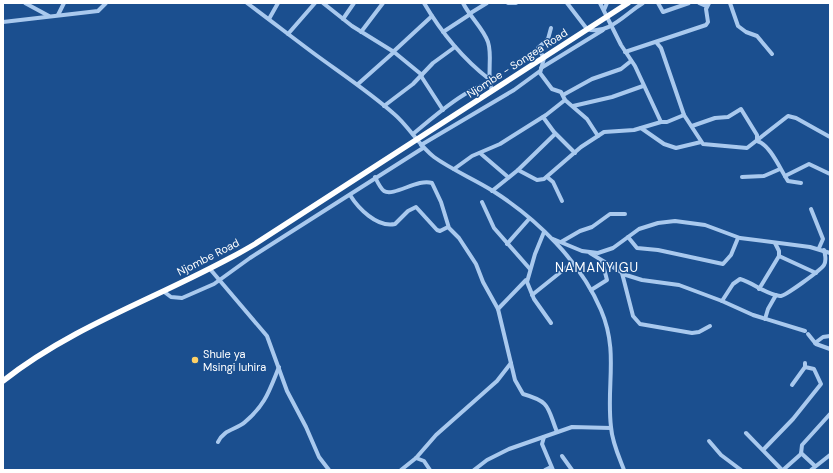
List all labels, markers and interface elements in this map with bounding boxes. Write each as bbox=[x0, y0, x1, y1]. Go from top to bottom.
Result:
street label: Njombe - Songea Road bbox=[464, 25, 570, 101]
street label: Njombe Road bbox=[174, 235, 242, 279]
district label: NAMANYIGU bbox=[555, 259, 639, 276]
place label: Shule ya Msingi luhira bbox=[203, 347, 266, 374]
marker: Shule ya Msingi luhira bbox=[190, 355, 200, 365]

